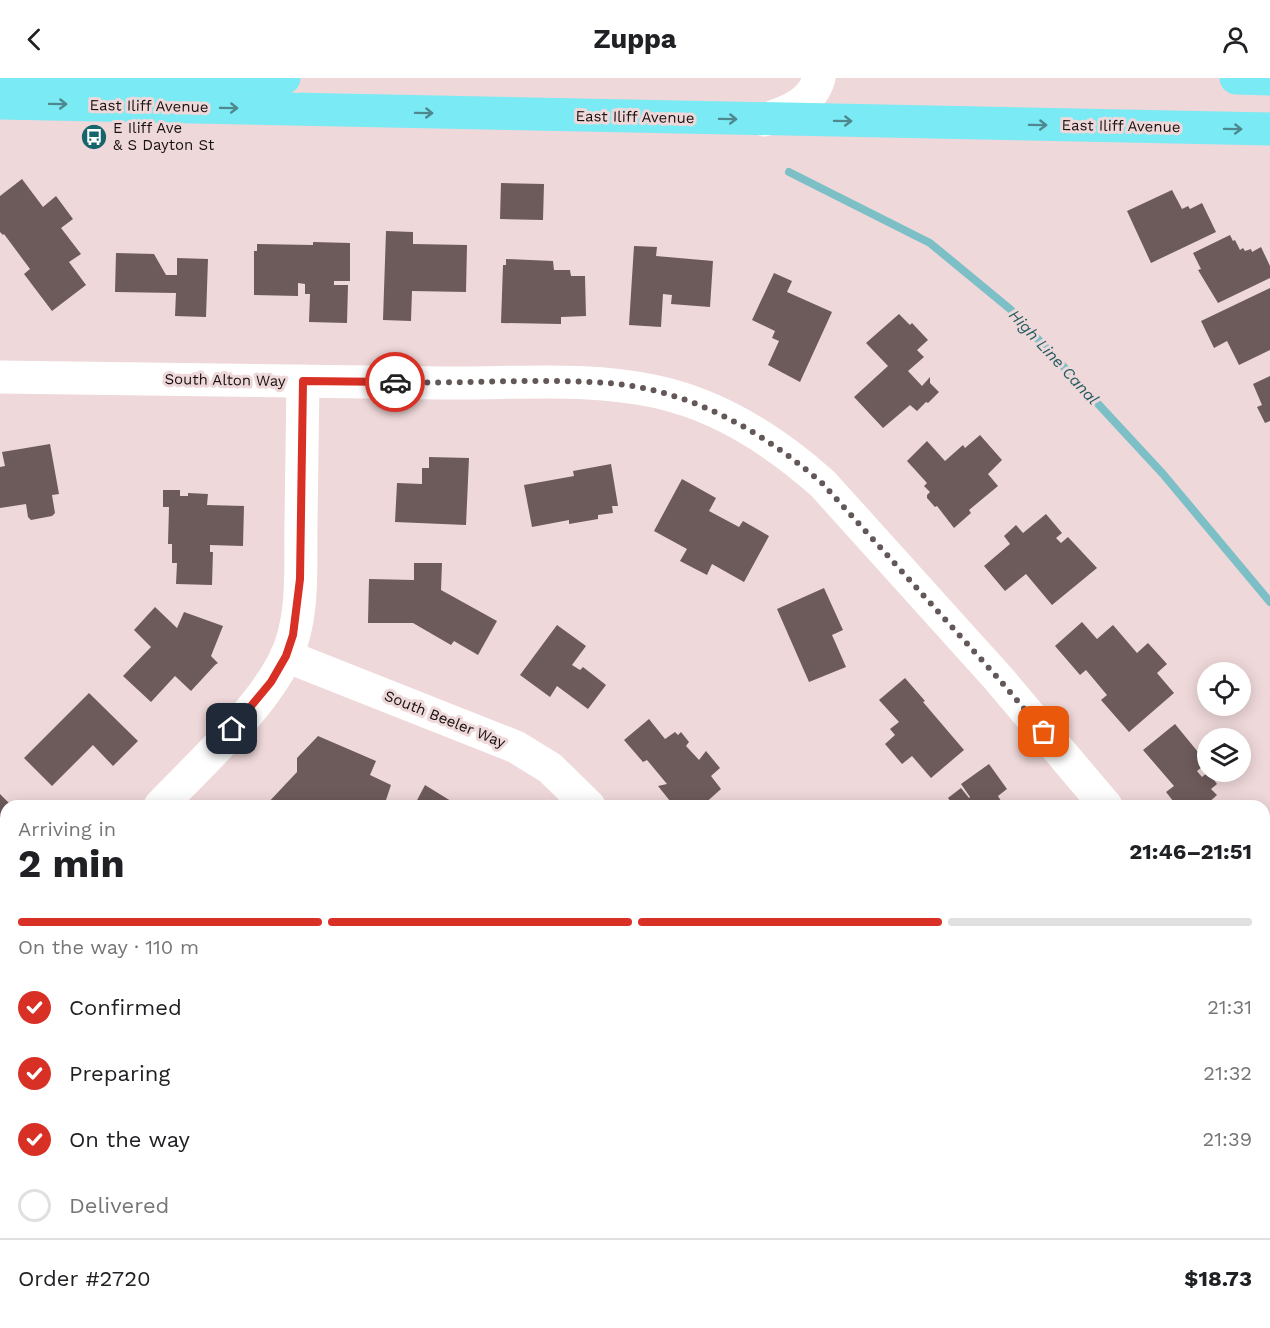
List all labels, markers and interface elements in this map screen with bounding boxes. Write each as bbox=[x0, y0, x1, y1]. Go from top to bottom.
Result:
icon: back bbox=[18, 23, 51, 56]
text: Zuppa bbox=[594, 23, 677, 55]
icon: person bbox=[1219, 23, 1252, 56]
street label: East Iliff Avenue bbox=[89, 96, 209, 116]
one-way arrow bbox=[48, 99, 68, 110]
one-way arrow bbox=[218, 102, 238, 114]
one-way arrow bbox=[413, 107, 433, 118]
street label: East Iliff Avenue bbox=[575, 107, 695, 127]
one-way arrow bbox=[717, 113, 737, 125]
one-way arrow bbox=[833, 115, 853, 127]
street label: East Iliff Avenue bbox=[1061, 116, 1181, 136]
place label: E Iliff Ave & S Dayton St bbox=[113, 119, 215, 154]
one-way arrow bbox=[1028, 119, 1048, 130]
bus stop icon: E Iliff Ave & S Dayton St bbox=[79, 122, 109, 152]
one-way arrow bbox=[1223, 123, 1243, 134]
water label: High Line Canal bbox=[1005, 306, 1103, 408]
courier bbox=[365, 352, 425, 412]
icon: car bbox=[379, 366, 412, 399]
street label: South Alton Way bbox=[164, 370, 286, 390]
map controls bbox=[1197, 662, 1251, 782]
button: locate bbox=[1197, 662, 1251, 716]
street label: South Beeler Way bbox=[382, 686, 508, 752]
pin bbox=[206, 703, 257, 754]
pin bbox=[1018, 706, 1069, 757]
icon: home bbox=[215, 712, 248, 745]
icon: bag bbox=[1027, 715, 1060, 748]
button: layers bbox=[1197, 728, 1251, 782]
text: Arriving in bbox=[18, 817, 116, 841]
text: 21:46–21:51 bbox=[1129, 839, 1252, 864]
text: 2 min bbox=[18, 841, 125, 886]
text: On the way · 110 m bbox=[18, 935, 199, 959]
icon: check bbox=[18, 991, 51, 1024]
text: Confirmed bbox=[69, 995, 182, 1020]
text: 21:31 bbox=[1207, 995, 1252, 1019]
icon: check bbox=[18, 1057, 51, 1090]
text: Preparing bbox=[69, 1061, 170, 1086]
text: 21:32 bbox=[1203, 1061, 1252, 1085]
icon: check bbox=[18, 1123, 51, 1156]
text: On the way bbox=[69, 1127, 190, 1152]
text: 21:39 bbox=[1203, 1127, 1252, 1151]
text: Delivered bbox=[69, 1193, 169, 1218]
text: Order #2720 bbox=[18, 1266, 151, 1291]
text: $18.73 bbox=[1184, 1266, 1252, 1291]

